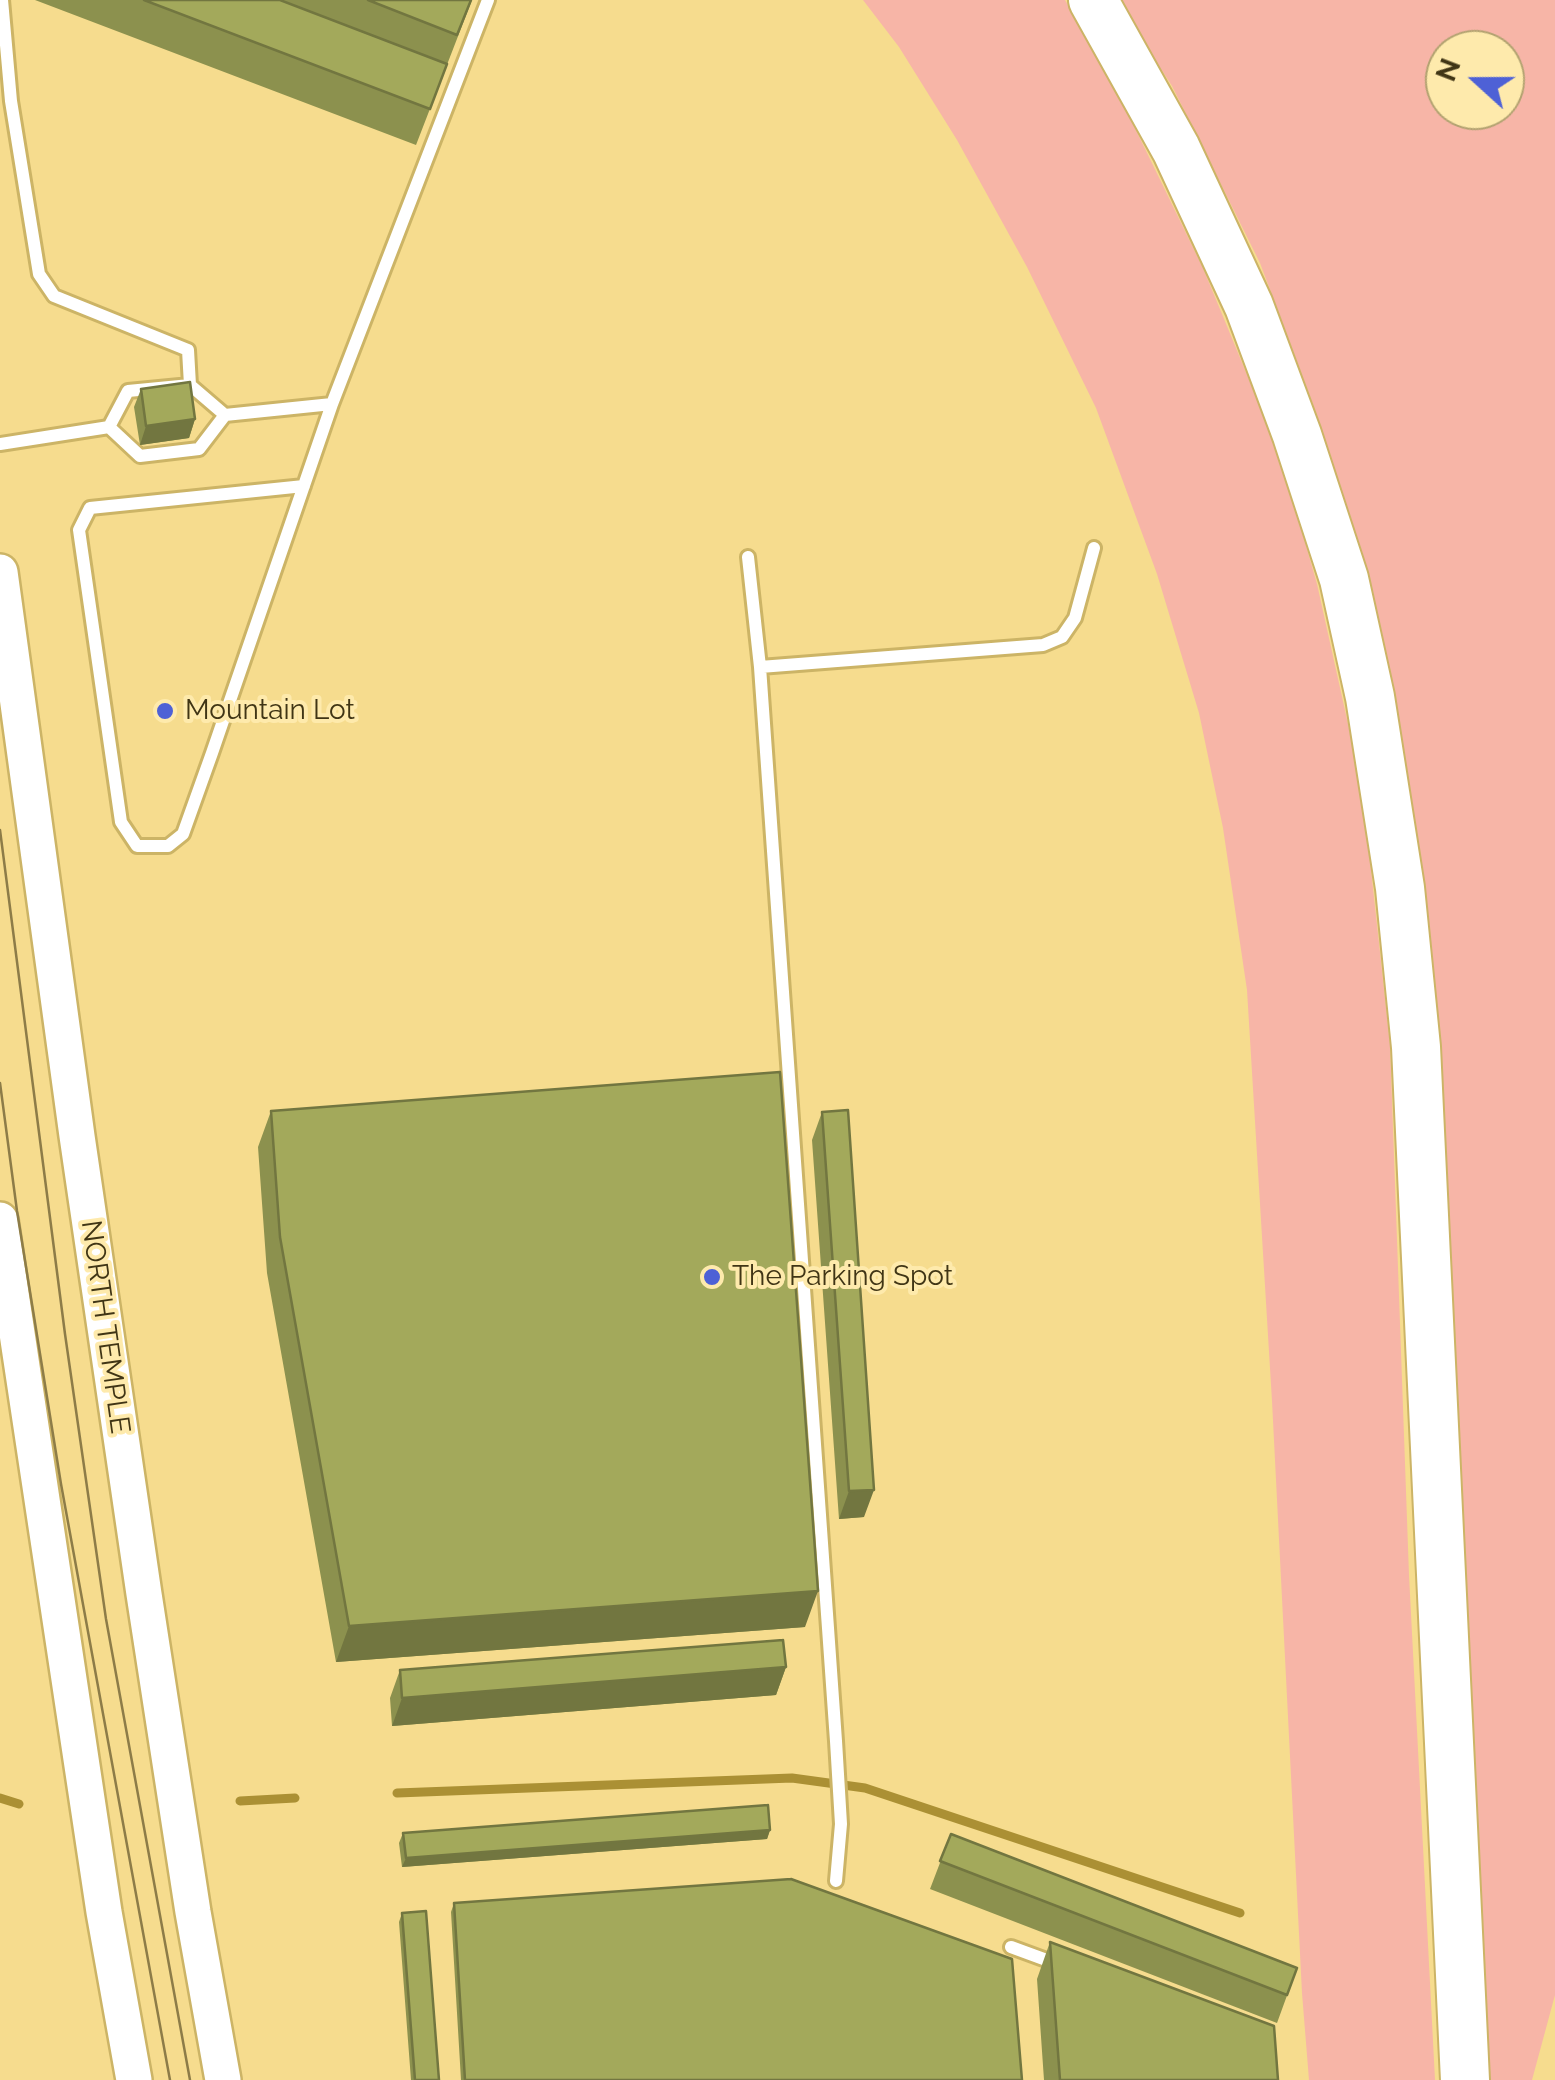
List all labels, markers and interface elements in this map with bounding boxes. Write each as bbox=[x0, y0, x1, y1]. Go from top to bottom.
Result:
north arrow bbox=[1425, 30, 1525, 130]
text: N bbox=[1429, 54, 1468, 86]
place label: Mountain Lot bbox=[185, 694, 355, 728]
marker: Mountain Lot bbox=[154, 700, 176, 722]
street label: NORTH TEMPLE bbox=[73, 1218, 137, 1436]
place label: The Parking Spot bbox=[732, 1260, 953, 1294]
marker: The Parking Spot bbox=[701, 1266, 723, 1288]

